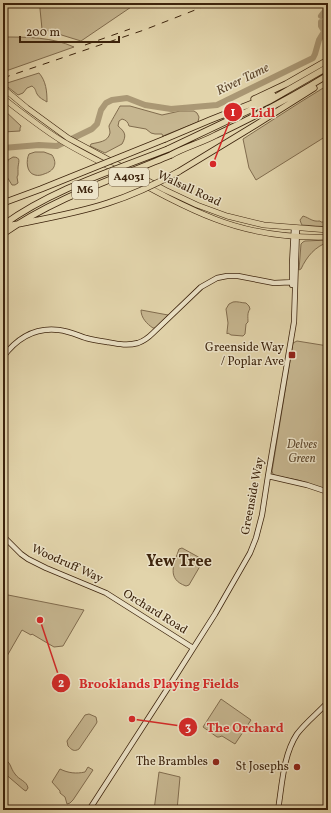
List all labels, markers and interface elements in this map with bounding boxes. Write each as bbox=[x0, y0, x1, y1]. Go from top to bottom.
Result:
scale bar bbox=[20, 18, 119, 44]
text: 200 m bbox=[26, 25, 60, 41]
water label: River Tame bbox=[214, 59, 273, 101]
callout: Lidl bbox=[223, 100, 284, 125]
text: 1 bbox=[231, 105, 236, 121]
text: Lidl bbox=[251, 105, 276, 123]
street label: Walsall Road bbox=[155, 167, 224, 211]
road number: A4031 bbox=[109, 168, 149, 186]
road number: M6 bbox=[72, 181, 98, 199]
place label: Greenside Way / Poplar Ave bbox=[205, 340, 285, 370]
marker: Greenside Way / Poplar Ave bbox=[287, 350, 297, 360]
park label: Delves Green bbox=[287, 437, 318, 467]
street label: Greenside Way bbox=[238, 455, 268, 536]
street label: Woodruff Way bbox=[29, 541, 106, 587]
district label: Yew Tree bbox=[146, 551, 212, 573]
street label: Orchard Road bbox=[120, 586, 191, 638]
callout: Brooklands Playing Fields bbox=[51, 671, 247, 696]
text: 2 bbox=[58, 676, 64, 692]
text: Brooklands Playing Fields bbox=[79, 676, 239, 694]
callout: The Orchard bbox=[178, 715, 291, 740]
text: 3 bbox=[185, 720, 191, 736]
text: The Orchard bbox=[206, 720, 284, 738]
place label: The Brambles bbox=[136, 754, 208, 770]
marker: The Brambles bbox=[211, 757, 221, 767]
place label: St Josephs bbox=[236, 759, 289, 775]
marker: St Josephs bbox=[292, 762, 302, 772]

